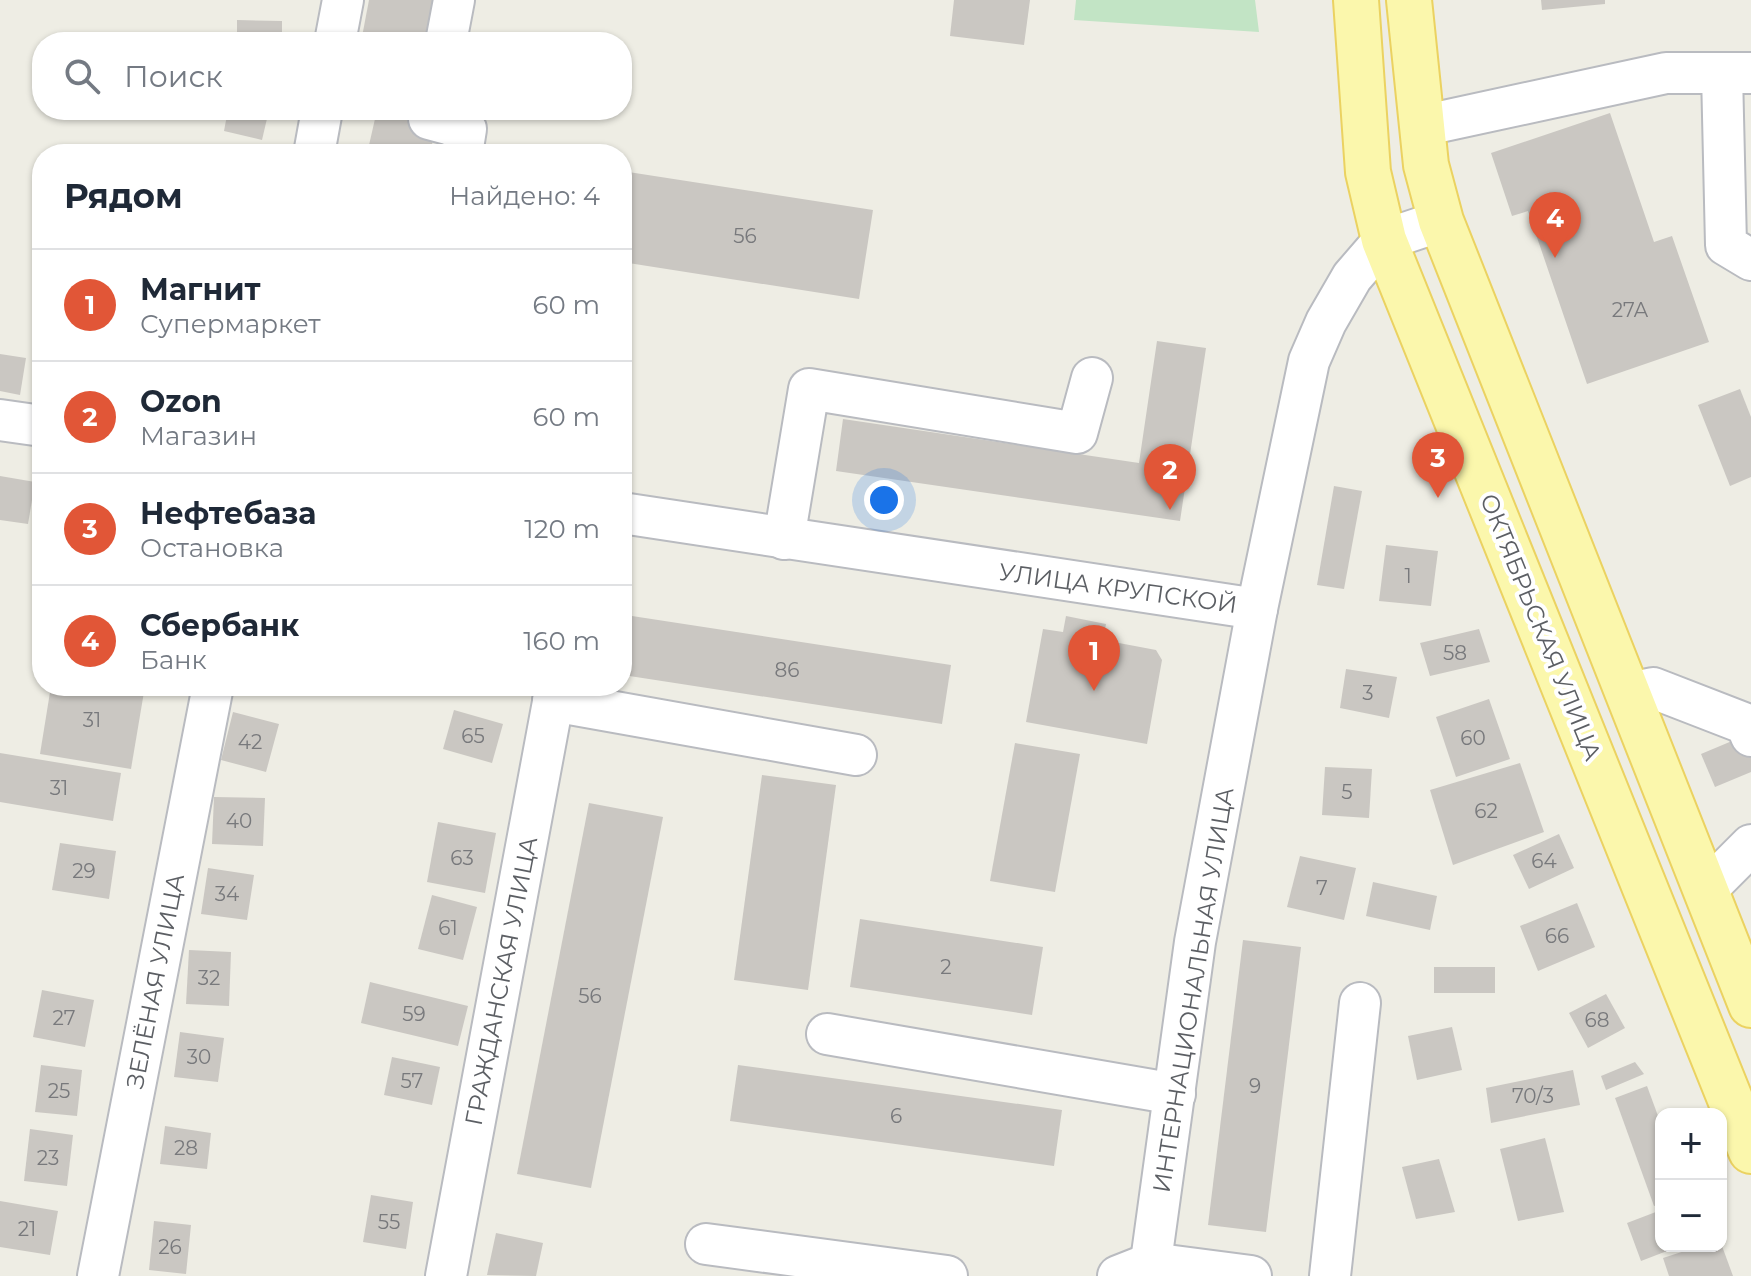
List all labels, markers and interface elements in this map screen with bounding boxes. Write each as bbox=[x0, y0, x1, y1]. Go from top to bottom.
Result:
search box bbox=[32, 32, 632, 120]
icon: search bbox=[60, 54, 104, 98]
text: Поиск bbox=[124, 58, 223, 95]
text: Рядом bbox=[64, 175, 183, 217]
text: Найдено: 4 bbox=[449, 180, 600, 212]
pin: 4 bbox=[1529, 192, 1581, 258]
house number: 56 bbox=[733, 224, 757, 248]
text: Магнит bbox=[140, 271, 261, 308]
text: 1 bbox=[85, 289, 95, 321]
text: 60 m bbox=[533, 289, 600, 321]
house number: 27А bbox=[1612, 298, 1648, 322]
text: Супермаркет bbox=[140, 308, 321, 340]
text: Ozon bbox=[140, 383, 222, 420]
text: 2 bbox=[82, 401, 98, 433]
text: 60 m bbox=[533, 401, 600, 433]
text: Магазин bbox=[140, 420, 257, 452]
pin: 3 bbox=[1412, 432, 1464, 498]
pin: 2 bbox=[1144, 444, 1196, 510]
your location bbox=[864, 480, 904, 520]
street label: ОКТЯБРЬСКАЯ УЛИЦА bbox=[1474, 489, 1608, 765]
text: Нефтебаза bbox=[140, 495, 316, 532]
text: 3 bbox=[82, 513, 98, 545]
text: 120 m bbox=[524, 513, 600, 545]
text: Остановка bbox=[140, 532, 284, 564]
street label: УЛИЦА КРУПСКОЙ bbox=[997, 557, 1239, 619]
house number: 1 bbox=[1404, 564, 1412, 588]
text: Сбербанк bbox=[140, 607, 299, 644]
text: 4 bbox=[81, 625, 99, 657]
text: 160 m bbox=[523, 625, 600, 657]
pin: 1 bbox=[1068, 625, 1120, 691]
house number: 58 bbox=[1443, 641, 1467, 665]
text: Банк bbox=[140, 644, 207, 676]
house number: 86 bbox=[775, 658, 799, 682]
house number: 3 bbox=[1362, 681, 1374, 705]
house number: 31 bbox=[83, 708, 101, 732]
house number: 65 bbox=[461, 724, 485, 748]
house number: 60 bbox=[1460, 726, 1486, 750]
house number: 42 bbox=[238, 730, 262, 754]
house number: 31 bbox=[50, 776, 68, 800]
house number: 5 bbox=[1341, 780, 1353, 804]
street label: ИНТЕРНАЦИОНАЛЬНАЯ УЛИЦА bbox=[1147, 785, 1239, 1195]
house number: 62 bbox=[1474, 799, 1498, 823]
house number: 40 bbox=[226, 809, 252, 833]
street label: ГРАЖДАНСКАЯ УЛИЦА bbox=[459, 834, 543, 1128]
house number: 63 bbox=[450, 846, 474, 870]
house number: 64 bbox=[1531, 849, 1557, 873]
house number: 29 bbox=[72, 859, 96, 883]
street label: ЗЕЛЁНАЯ УЛИЦА bbox=[120, 871, 190, 1091]
house number: 7 bbox=[1316, 876, 1328, 900]
house number: 34 bbox=[215, 882, 239, 906]
house number: 61 bbox=[438, 916, 458, 940]
house number: 66 bbox=[1545, 924, 1569, 948]
house number: 2 bbox=[940, 955, 952, 979]
house number: 32 bbox=[198, 966, 220, 990]
house number: 56 bbox=[578, 984, 602, 1008]
house number: 59 bbox=[402, 1002, 426, 1026]
house number: 27 bbox=[52, 1006, 76, 1030]
house number: 68 bbox=[1585, 1008, 1609, 1032]
house number: 30 bbox=[187, 1045, 211, 1069]
house number: 57 bbox=[401, 1069, 423, 1093]
house number: 9 bbox=[1249, 1074, 1261, 1098]
house number: 25 bbox=[48, 1079, 70, 1103]
house number: 70/3 bbox=[1512, 1084, 1554, 1108]
house number: 6 bbox=[890, 1104, 902, 1128]
map controls bbox=[1655, 1108, 1727, 1252]
button: + bbox=[1655, 1108, 1727, 1180]
house number: 28 bbox=[174, 1136, 198, 1160]
house number: 23 bbox=[37, 1146, 59, 1170]
button: − bbox=[1655, 1180, 1727, 1252]
house number: 55 bbox=[378, 1210, 400, 1234]
house number: 21 bbox=[18, 1217, 36, 1241]
house number: 26 bbox=[158, 1235, 182, 1259]

